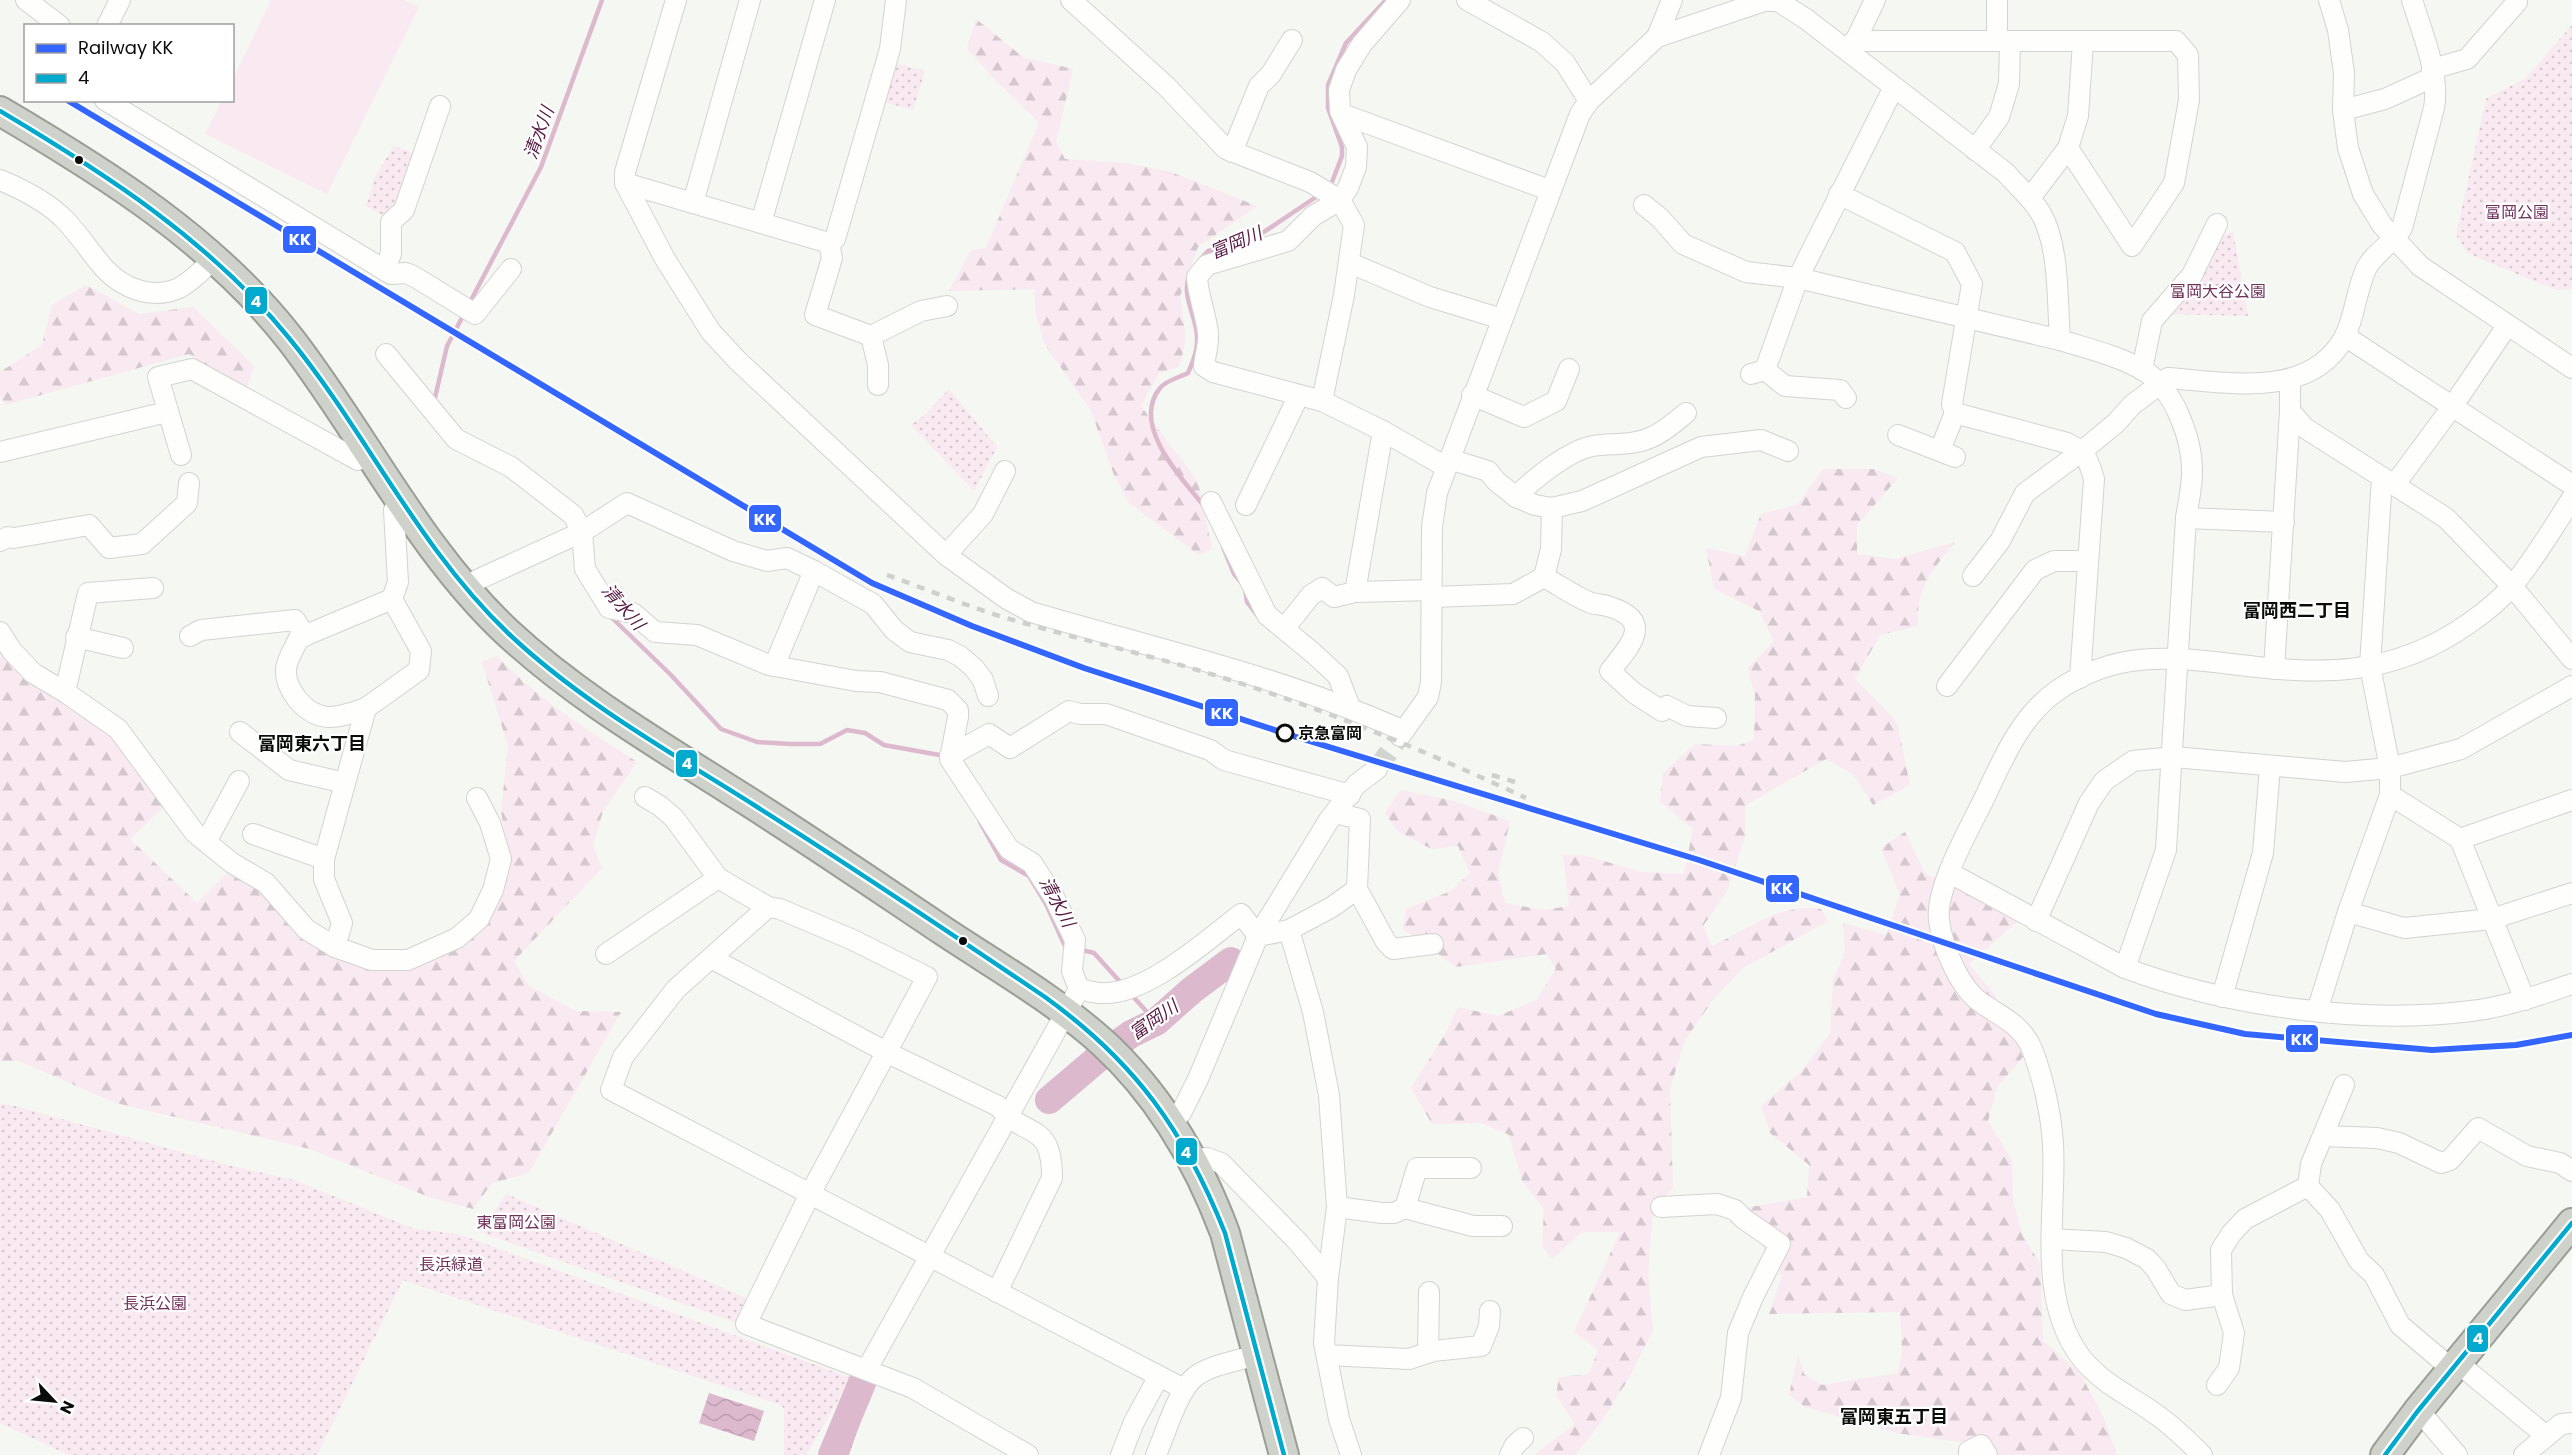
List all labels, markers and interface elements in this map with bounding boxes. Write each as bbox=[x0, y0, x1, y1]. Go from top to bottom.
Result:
legend bbox=[24, 24, 234, 102]
text: Railway KK bbox=[78, 35, 174, 60]
text: 4 bbox=[78, 65, 89, 90]
water label: 清水川 bbox=[518, 101, 560, 162]
unlabelled marker bbox=[73, 154, 85, 166]
park label: 富岡公園 bbox=[2485, 201, 2549, 224]
water label: 富岡川 bbox=[1206, 220, 1267, 265]
line badge: KK bbox=[282, 225, 317, 254]
text: KK bbox=[289, 228, 311, 251]
park label: 富岡大谷公園 bbox=[2170, 280, 2266, 303]
line badge: 4 bbox=[244, 286, 268, 315]
text: 4 bbox=[251, 290, 262, 313]
line badge: KK bbox=[748, 504, 782, 533]
text: KK bbox=[754, 508, 776, 531]
water label: 清水川 bbox=[596, 578, 652, 637]
district label: 富岡西二丁目 bbox=[2243, 598, 2351, 623]
line badge: KK bbox=[1204, 698, 1239, 727]
text: KK bbox=[1211, 702, 1233, 725]
place label: 京急富岡 bbox=[1298, 722, 1362, 745]
marker: 京急富岡 bbox=[1276, 724, 1294, 742]
district label: 富岡東六丁目 bbox=[258, 731, 366, 756]
line badge: 4 bbox=[675, 749, 698, 778]
text: 4 bbox=[682, 752, 693, 775]
water label: 清水川 bbox=[1034, 872, 1082, 933]
line badge: KK bbox=[1765, 874, 1800, 903]
text: KK bbox=[1771, 877, 1793, 900]
unlabelled marker bbox=[957, 935, 969, 947]
water label: 富岡川 bbox=[1124, 993, 1185, 1045]
line badge: KK bbox=[2285, 1024, 2319, 1053]
text: KK bbox=[2291, 1028, 2313, 1051]
line badge: 4 bbox=[1175, 1137, 1198, 1166]
text: 4 bbox=[1181, 1141, 1192, 1164]
park label: 東富岡公園 bbox=[476, 1211, 556, 1234]
park label: 長浜緑道 bbox=[419, 1253, 483, 1276]
park label: 長浜公園 bbox=[123, 1292, 187, 1315]
line badge: 4 bbox=[2466, 1324, 2489, 1353]
text: 4 bbox=[2473, 1327, 2484, 1350]
north arrow bbox=[24, 1371, 84, 1431]
text: N bbox=[54, 1397, 80, 1418]
district label: 富岡東五丁目 bbox=[1840, 1404, 1948, 1429]

